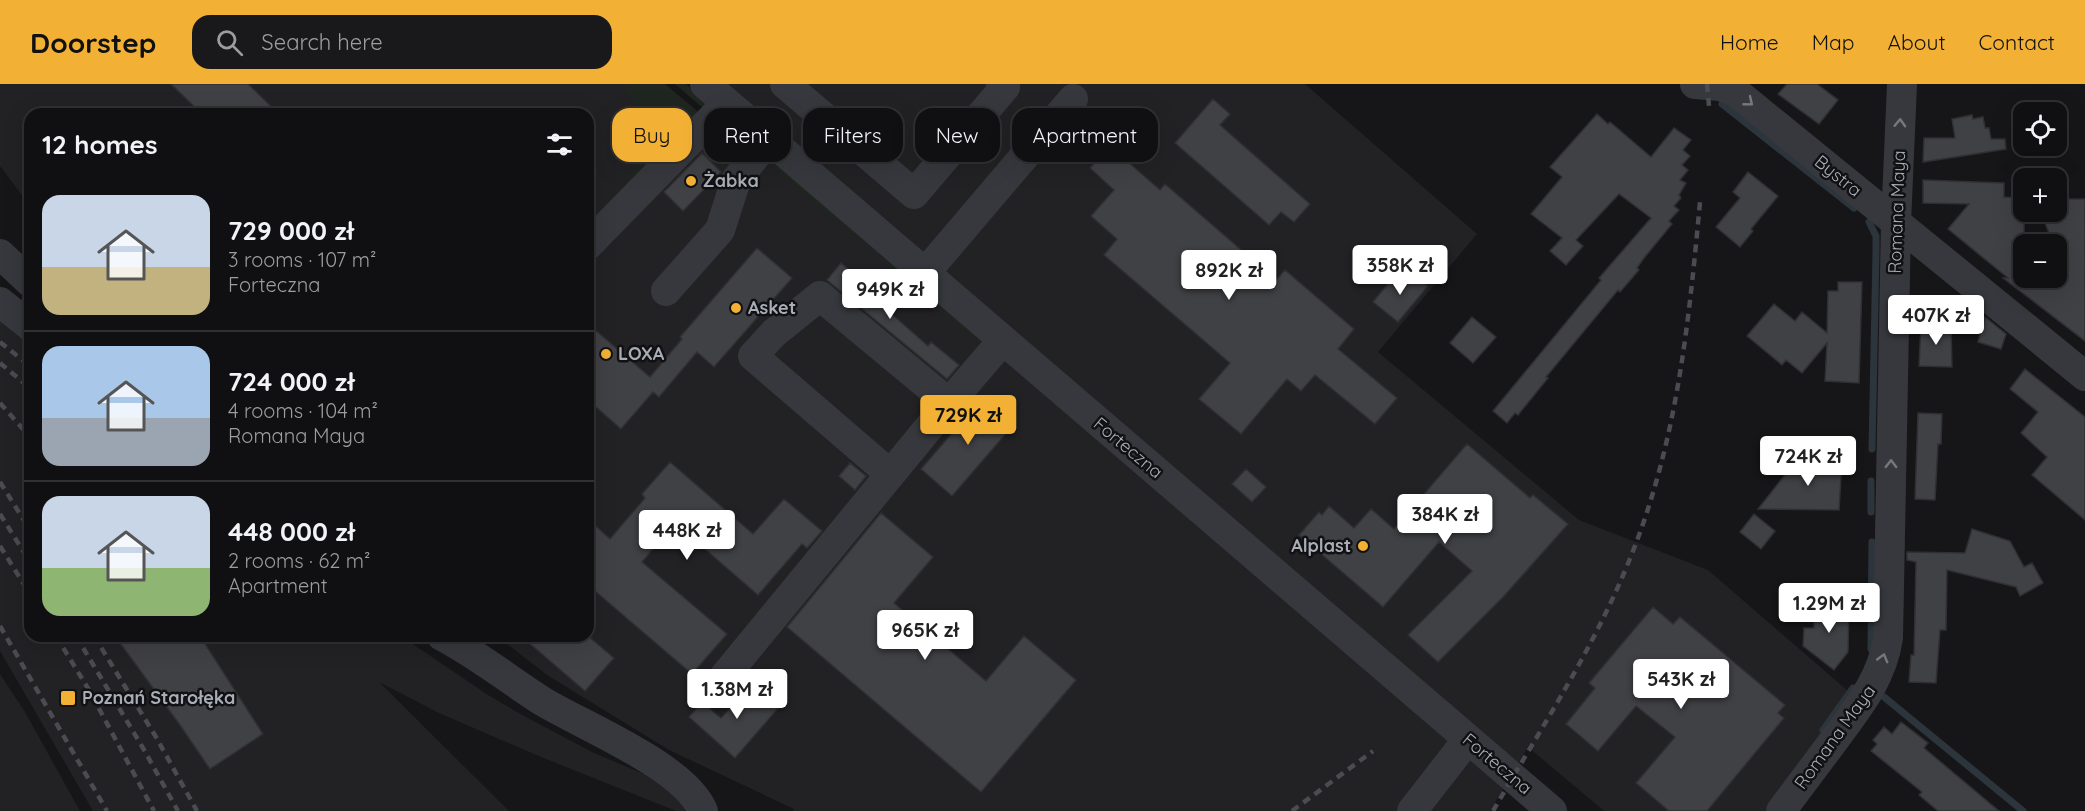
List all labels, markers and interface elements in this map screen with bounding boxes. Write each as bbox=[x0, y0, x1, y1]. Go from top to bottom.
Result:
search box bbox=[192, 15, 612, 69]
text: Doorstep bbox=[30, 25, 156, 60]
icon: search bbox=[213, 26, 246, 59]
text: Search here bbox=[261, 28, 383, 56]
text: Home bbox=[1720, 29, 1779, 55]
text: Map bbox=[1812, 29, 1855, 55]
text: About bbox=[1888, 29, 1946, 55]
text: Contact bbox=[1979, 29, 2055, 55]
one-way arrow bbox=[1742, 95, 1753, 106]
map controls bbox=[2013, 102, 2067, 288]
button: locate bbox=[2013, 102, 2067, 156]
chip: Buy bbox=[612, 108, 692, 162]
chip: Rent bbox=[704, 108, 791, 162]
chip: Filters bbox=[803, 108, 903, 162]
chip: New bbox=[915, 108, 1000, 162]
chip: Apartment bbox=[1012, 108, 1158, 162]
one-way arrow bbox=[1894, 118, 1907, 127]
text: 12 homes bbox=[42, 128, 158, 161]
icon: filters bbox=[543, 128, 576, 161]
street label: Bystra bbox=[1810, 150, 1867, 202]
street label: Romana Maya bbox=[1883, 150, 1910, 274]
button: + bbox=[2013, 168, 2067, 222]
place label: Żabka bbox=[703, 169, 759, 192]
marker: Żabka bbox=[684, 174, 698, 188]
text: 729 000 zł bbox=[228, 214, 354, 247]
icon: home bbox=[90, 219, 162, 291]
button: − bbox=[2013, 234, 2067, 288]
pin: 358K zł bbox=[1345, 245, 1455, 296]
text: 3 rooms · 107 m² bbox=[228, 247, 376, 272]
pin: 892K zł bbox=[1174, 250, 1284, 301]
text: 358K zł bbox=[1367, 252, 1434, 277]
text: 892K zł bbox=[1195, 257, 1263, 282]
pin: 949K zł bbox=[835, 269, 945, 320]
text: Forteczna bbox=[228, 272, 320, 297]
text: 949K zł bbox=[856, 276, 924, 301]
pin: 407K zł bbox=[1881, 295, 1991, 346]
place label: Asket bbox=[748, 296, 796, 319]
marker: Asket bbox=[729, 301, 743, 315]
text: 407K zł bbox=[1902, 302, 1970, 327]
place label: LOXA bbox=[618, 342, 665, 365]
marker: LOXA bbox=[599, 347, 613, 361]
text: 724 000 zł bbox=[228, 365, 354, 398]
icon: home bbox=[90, 370, 162, 442]
pin: 729K zł bbox=[913, 395, 1023, 446]
text: 4 rooms · 104 m² bbox=[228, 398, 378, 423]
text: 729K zł bbox=[934, 402, 1002, 427]
street label: Forteczna bbox=[1089, 412, 1168, 483]
text: Romana Maya bbox=[228, 423, 365, 448]
pin: 724K zł bbox=[1753, 436, 1863, 487]
text: 724K zł bbox=[1774, 443, 1842, 468]
one-way arrow bbox=[1885, 459, 1897, 468]
pin: 384K zł bbox=[1390, 494, 1500, 545]
text: 384K zł bbox=[1411, 501, 1479, 526]
pin: 448K zł bbox=[632, 510, 742, 561]
text: 448 000 zł bbox=[228, 515, 355, 548]
text: 448K zł bbox=[653, 517, 721, 542]
icon: home bbox=[90, 520, 162, 592]
place label: Alplast bbox=[1291, 534, 1351, 557]
marker: Alplast bbox=[1356, 539, 1370, 553]
text: 2 rooms · 62 m² bbox=[228, 548, 370, 573]
text: Apartment bbox=[228, 573, 328, 598]
pin: 1.29M zł bbox=[1767, 583, 1891, 634]
text: 1.29M zł bbox=[1793, 590, 1865, 615]
pin: 965K zł bbox=[870, 610, 980, 661]
text: 965K zł bbox=[891, 617, 959, 642]
one-way arrow bbox=[1876, 654, 1889, 664]
pin: 543K zł bbox=[1626, 659, 1736, 710]
text: 543K zł bbox=[1647, 666, 1715, 691]
pin: 1.38M zł bbox=[675, 669, 799, 720]
text: 1.38M zł bbox=[701, 676, 773, 701]
street label: Romana Maya bbox=[1789, 680, 1880, 793]
place label: Poznań Starołęka bbox=[82, 686, 235, 709]
marker: Poznań Starołęka bbox=[59, 689, 77, 707]
street label: Forteczna bbox=[1458, 728, 1537, 799]

